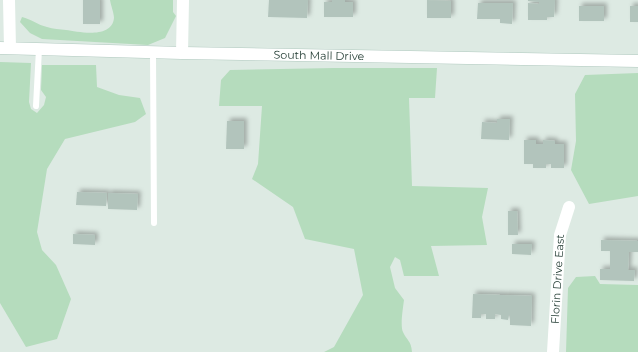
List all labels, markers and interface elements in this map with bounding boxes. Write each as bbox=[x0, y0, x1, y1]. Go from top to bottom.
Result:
street label: South Mall Drive bbox=[274, 48, 365, 63]
street label: Florin Drive East bbox=[548, 233, 567, 324]

